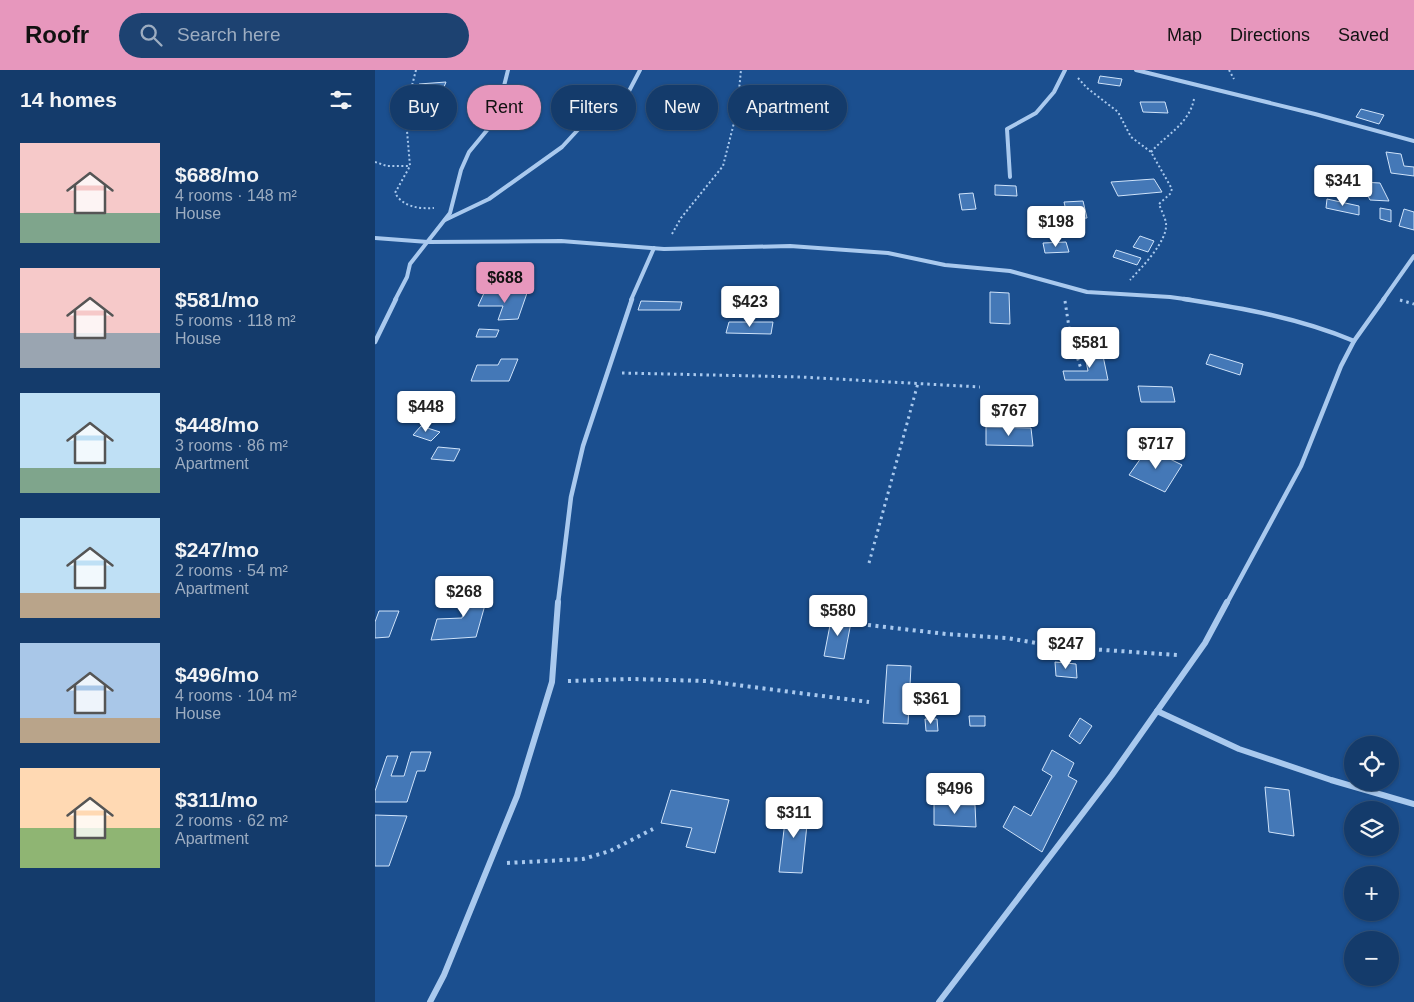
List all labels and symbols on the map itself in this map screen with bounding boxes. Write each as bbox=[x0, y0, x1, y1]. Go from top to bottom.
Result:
pin: $341 bbox=[1313, 164, 1373, 207]
pin: $198 bbox=[1026, 206, 1086, 248]
pin: $688 bbox=[475, 262, 535, 304]
pin: $423 bbox=[720, 286, 780, 328]
pin: $581 bbox=[1060, 326, 1120, 369]
pin: $448 bbox=[396, 390, 456, 433]
pin: $767 bbox=[979, 394, 1039, 437]
pin: $717 bbox=[1126, 428, 1186, 470]
pin: $268 bbox=[434, 576, 494, 618]
pin: $580 bbox=[808, 594, 868, 637]
pin: $247 bbox=[1036, 628, 1096, 670]
pin: $361 bbox=[901, 682, 961, 725]
pin: $496 bbox=[925, 772, 985, 815]
pin: $311 bbox=[764, 796, 824, 839]

